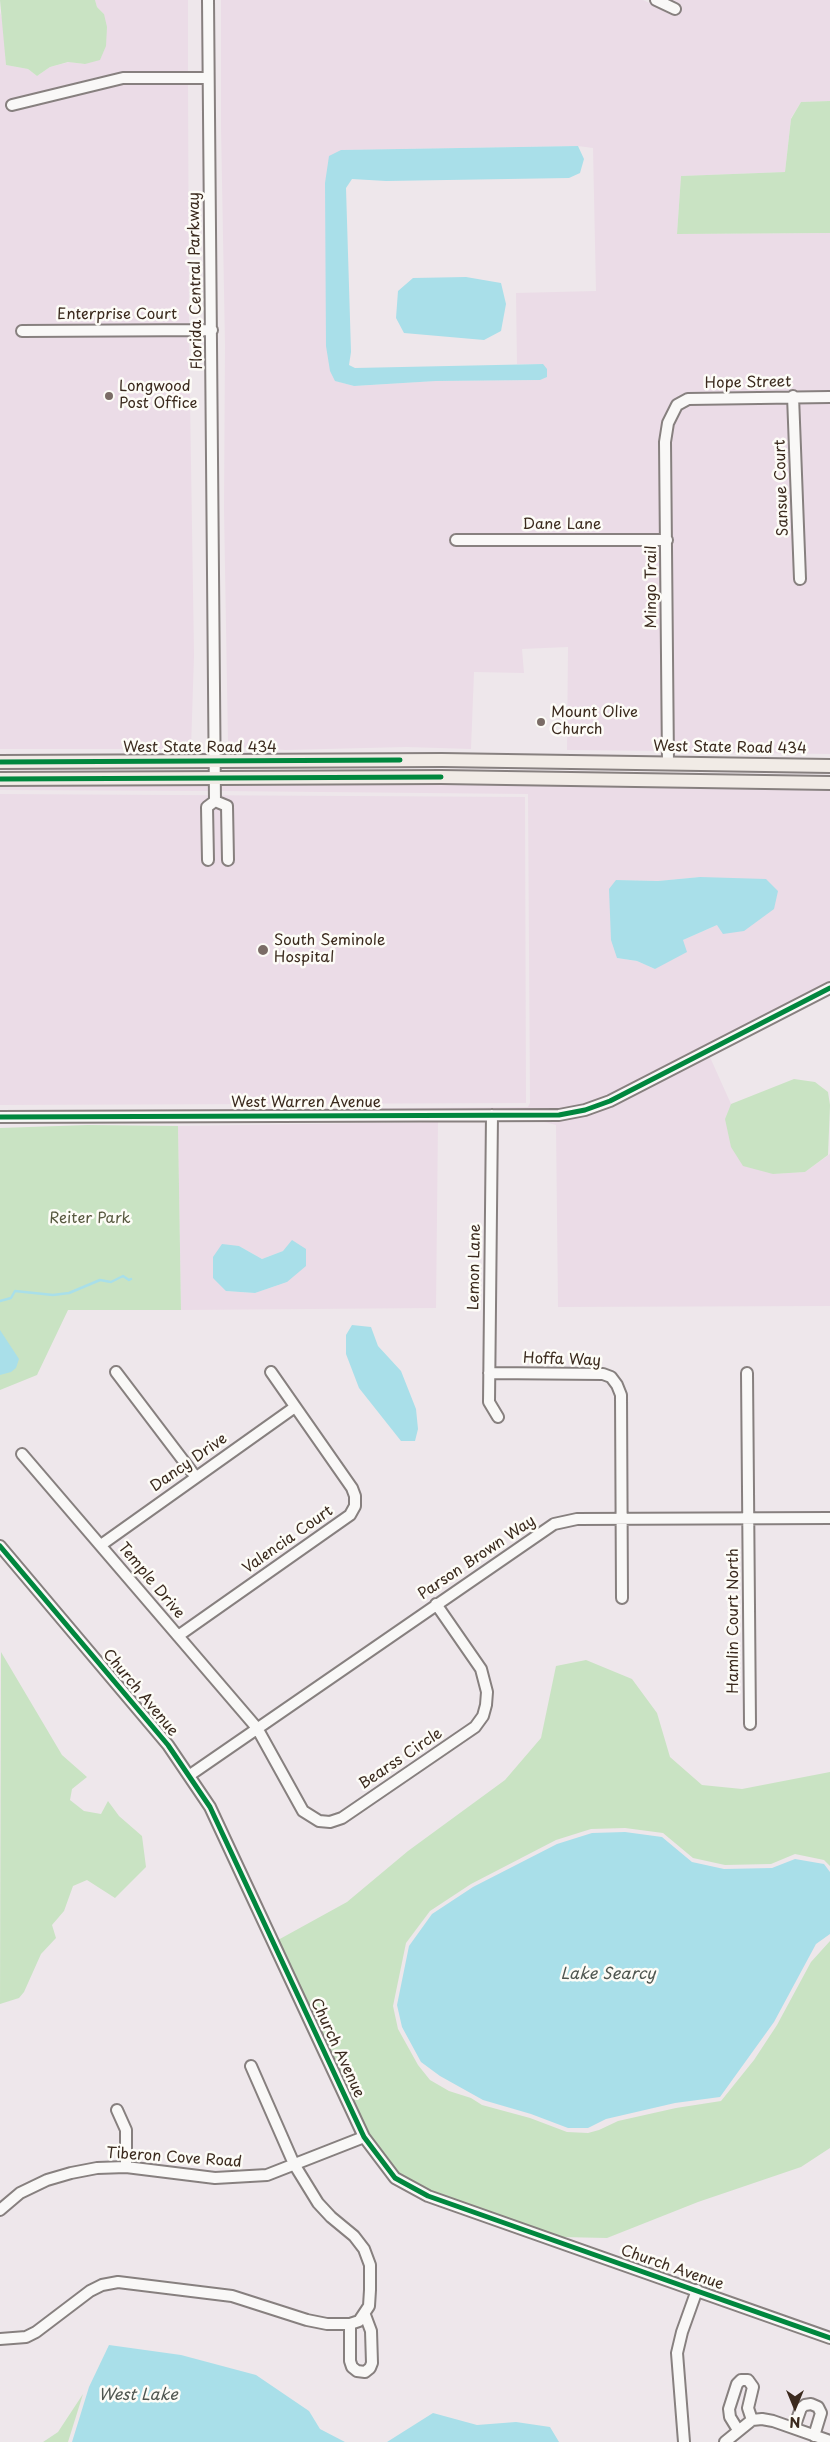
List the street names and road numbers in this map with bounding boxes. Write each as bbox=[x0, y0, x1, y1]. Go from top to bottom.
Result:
street label: Florida Central Parkway bbox=[185, 192, 207, 370]
street label: Enterprise Court bbox=[57, 306, 177, 324]
street label: Hope Street bbox=[705, 373, 791, 393]
street label: Sansue Court bbox=[771, 439, 793, 537]
street label: Dane Lane bbox=[522, 516, 602, 534]
street label: Mingo Trail bbox=[643, 546, 661, 628]
street label: West State Road 434 bbox=[653, 738, 807, 758]
street label: West State Road 434 bbox=[123, 739, 277, 757]
street label: West Warren Avenue bbox=[231, 1094, 381, 1112]
street label: Lemon Lane bbox=[465, 1224, 485, 1310]
street label: Hoffa Way bbox=[523, 1350, 601, 1370]
street label: Dancy Drive bbox=[147, 1430, 231, 1496]
street label: Valencia Court bbox=[239, 1502, 337, 1578]
street label: Parson Brown Way bbox=[415, 1512, 539, 1604]
street label: Temple Drive bbox=[114, 1539, 188, 1623]
street label: Hamlin Court North bbox=[725, 1548, 743, 1694]
street label: Church Avenue bbox=[98, 1646, 182, 1740]
street label: Bearss Circle bbox=[356, 1725, 446, 1793]
street label: Church Avenue bbox=[306, 1995, 368, 2101]
street label: Tiberon Cove Road bbox=[106, 2144, 242, 2172]
street label: Church Avenue bbox=[618, 2242, 726, 2294]

